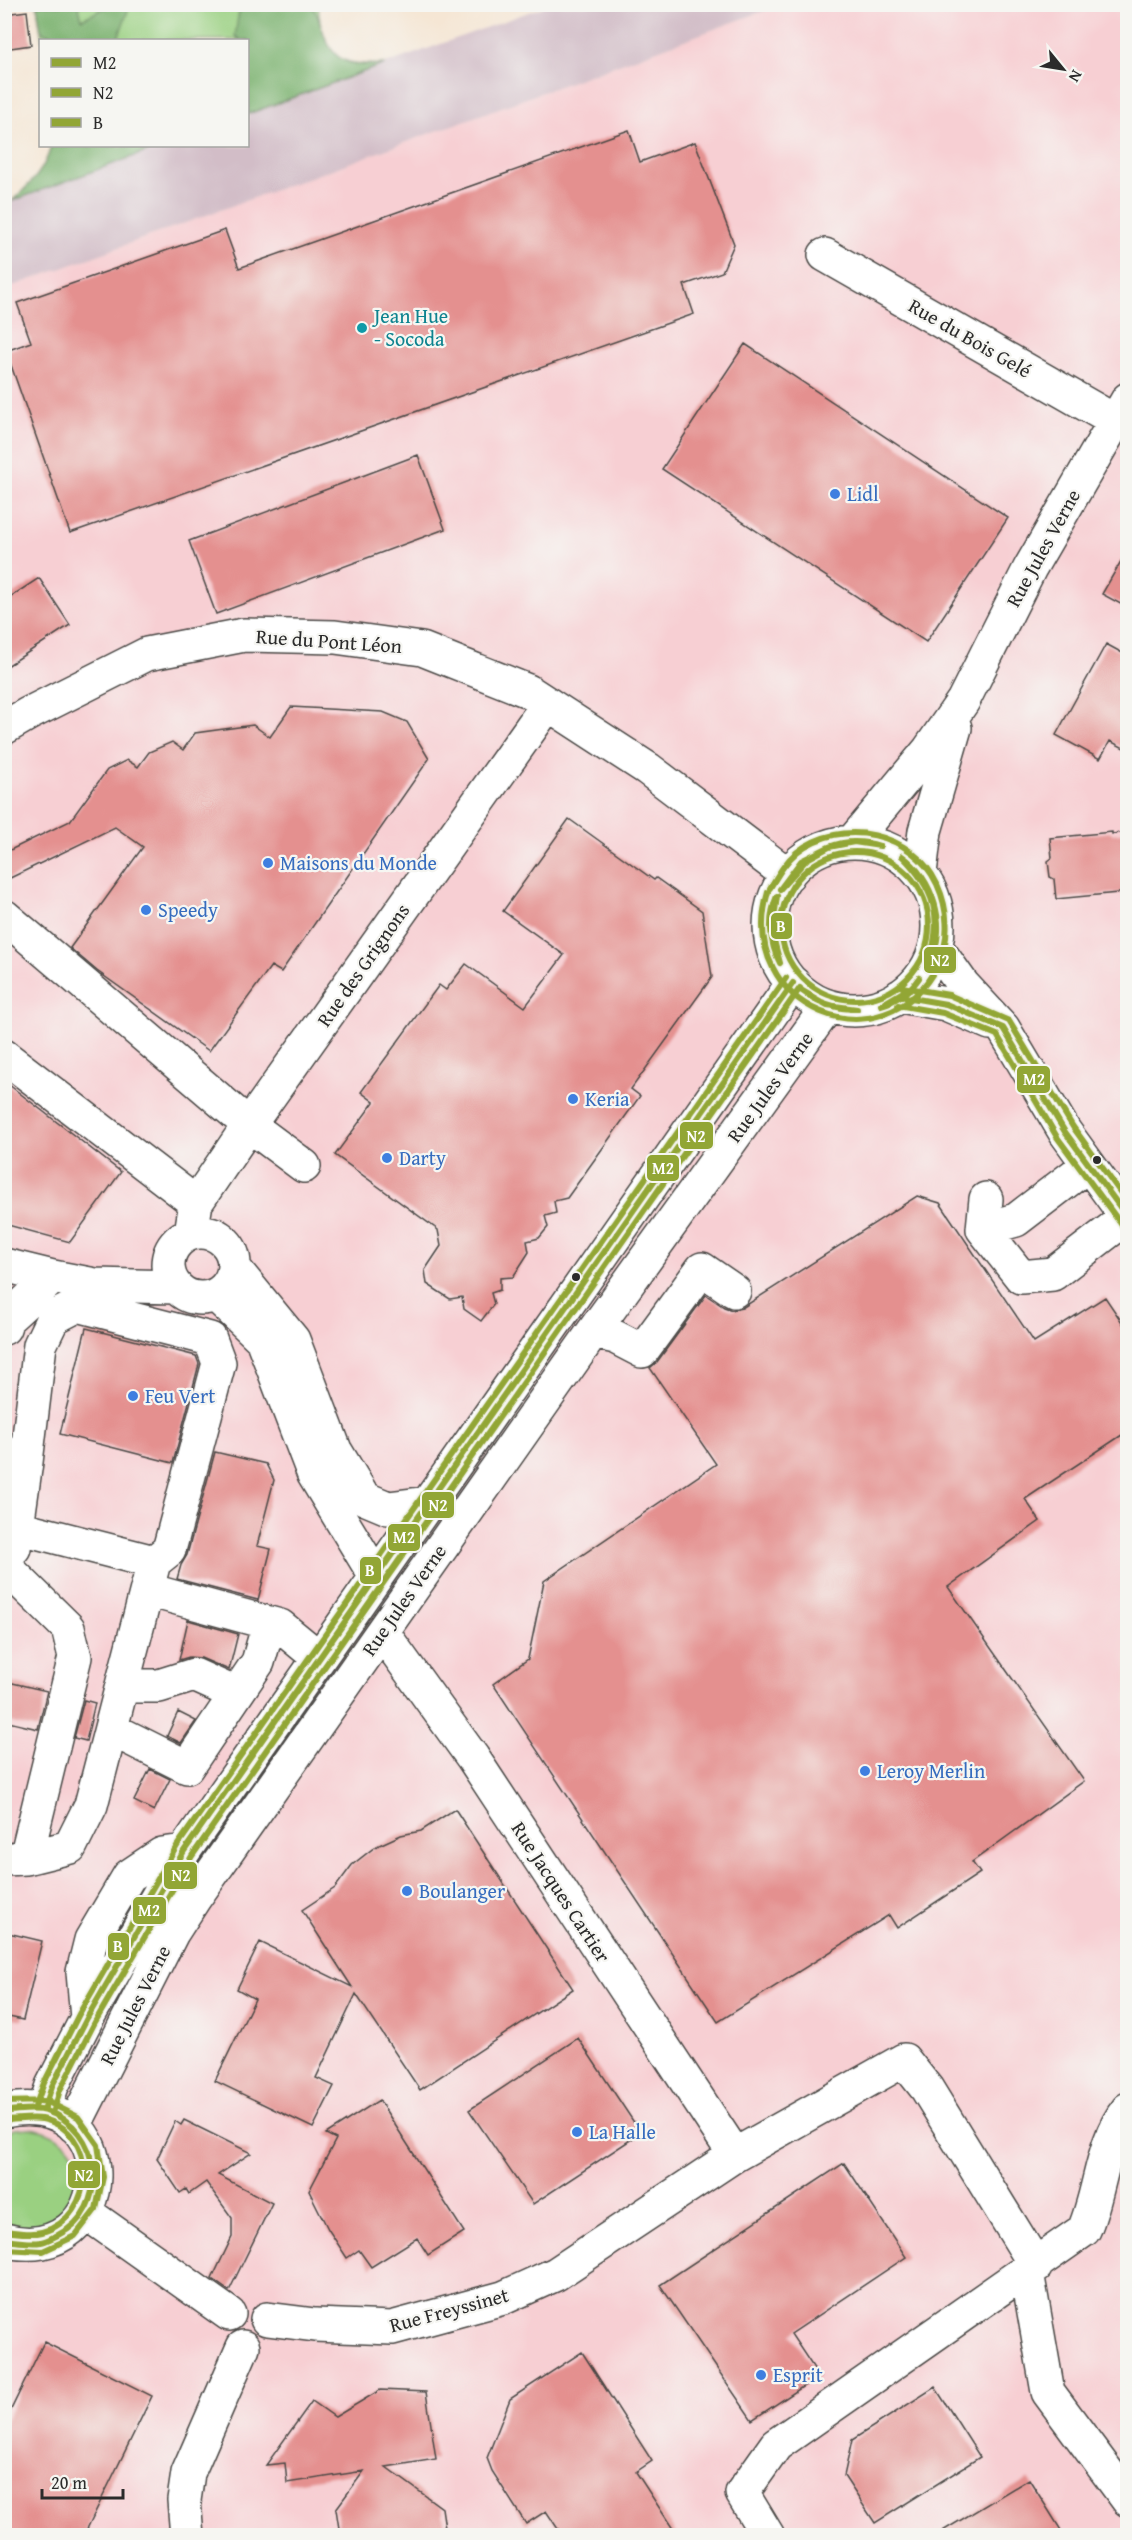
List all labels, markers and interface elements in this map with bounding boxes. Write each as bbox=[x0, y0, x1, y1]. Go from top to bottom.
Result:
legend bbox=[39, 39, 249, 147]
north arrow bbox=[1033, 39, 1093, 99]
text: M2 bbox=[93, 49, 116, 76]
text: N bbox=[1063, 66, 1089, 87]
text: N2 bbox=[93, 79, 113, 106]
text: B bbox=[93, 109, 103, 136]
street label: Rue du Bois Gelé bbox=[903, 291, 1037, 385]
place label: Jean Hue - Socoda bbox=[371, 301, 448, 353]
marker: Jean Hue - Socoda bbox=[355, 321, 369, 335]
place label: Lidl bbox=[847, 479, 879, 508]
street label: Rue Jules Verne bbox=[998, 484, 1087, 612]
marker: Lidl bbox=[828, 487, 842, 501]
street label: Rue du Pont Léon bbox=[255, 621, 403, 660]
place label: Maisons du Monde bbox=[280, 848, 437, 877]
marker: Maisons du Monde bbox=[261, 856, 275, 870]
place label: Speedy bbox=[158, 895, 218, 924]
street label: Rue des Grignons bbox=[309, 897, 416, 1032]
marker: Speedy bbox=[139, 903, 153, 917]
line badge: B bbox=[770, 912, 793, 940]
text: B bbox=[776, 914, 786, 938]
line badge: N2 bbox=[923, 946, 957, 974]
text: N2 bbox=[931, 948, 949, 972]
street label: Rue Jules Verne bbox=[719, 1025, 820, 1148]
line badge: M2 bbox=[1016, 1065, 1051, 1094]
text: M2 bbox=[1023, 1067, 1045, 1091]
place label: Keria bbox=[585, 1084, 630, 1113]
marker: Keria bbox=[566, 1092, 580, 1106]
line badge: N2 bbox=[679, 1121, 714, 1150]
text: N2 bbox=[687, 1124, 705, 1148]
place label: Darty bbox=[399, 1143, 446, 1172]
marker: Darty bbox=[380, 1151, 394, 1165]
line badge: M2 bbox=[646, 1154, 680, 1182]
unlabelled marker bbox=[1091, 1154, 1103, 1166]
text: M2 bbox=[652, 1156, 674, 1180]
unlabelled marker bbox=[570, 1271, 582, 1283]
place label: Feu Vert bbox=[145, 1381, 215, 1410]
marker: Feu Vert bbox=[126, 1389, 140, 1403]
line badge: N2 bbox=[421, 1491, 455, 1519]
text: N2 bbox=[429, 1493, 447, 1517]
line badge: M2 bbox=[387, 1523, 421, 1552]
text: M2 bbox=[393, 1525, 415, 1549]
street label: Rue Jules Verne bbox=[354, 1538, 453, 1662]
line badge: B bbox=[359, 1556, 382, 1585]
text: B bbox=[365, 1558, 375, 1582]
place label: Leroy Merlin bbox=[877, 1756, 985, 1785]
marker: Leroy Merlin bbox=[858, 1764, 872, 1778]
street label: Rue Jacques Cartier bbox=[505, 1816, 618, 1968]
line badge: N2 bbox=[163, 1861, 198, 1890]
text: N2 bbox=[172, 1863, 190, 1887]
place label: Boulanger bbox=[419, 1876, 505, 1905]
marker: Boulanger bbox=[400, 1884, 414, 1898]
line badge: M2 bbox=[132, 1896, 167, 1925]
text: M2 bbox=[138, 1898, 160, 1922]
line badge: B bbox=[107, 1932, 130, 1961]
text: B bbox=[113, 1934, 123, 1958]
street label: Rue Jules Verne bbox=[92, 1940, 177, 2070]
place label: La Halle bbox=[589, 2117, 656, 2146]
marker: La Halle bbox=[570, 2125, 584, 2139]
line badge: N2 bbox=[67, 2160, 101, 2189]
text: N2 bbox=[75, 2163, 93, 2187]
street label: Rue Freyssinet bbox=[386, 2280, 512, 2339]
place label: Esprit bbox=[773, 2360, 823, 2389]
marker: Esprit bbox=[754, 2368, 768, 2382]
scale bar bbox=[42, 2462, 123, 2500]
text: 20 m bbox=[51, 2469, 87, 2496]

